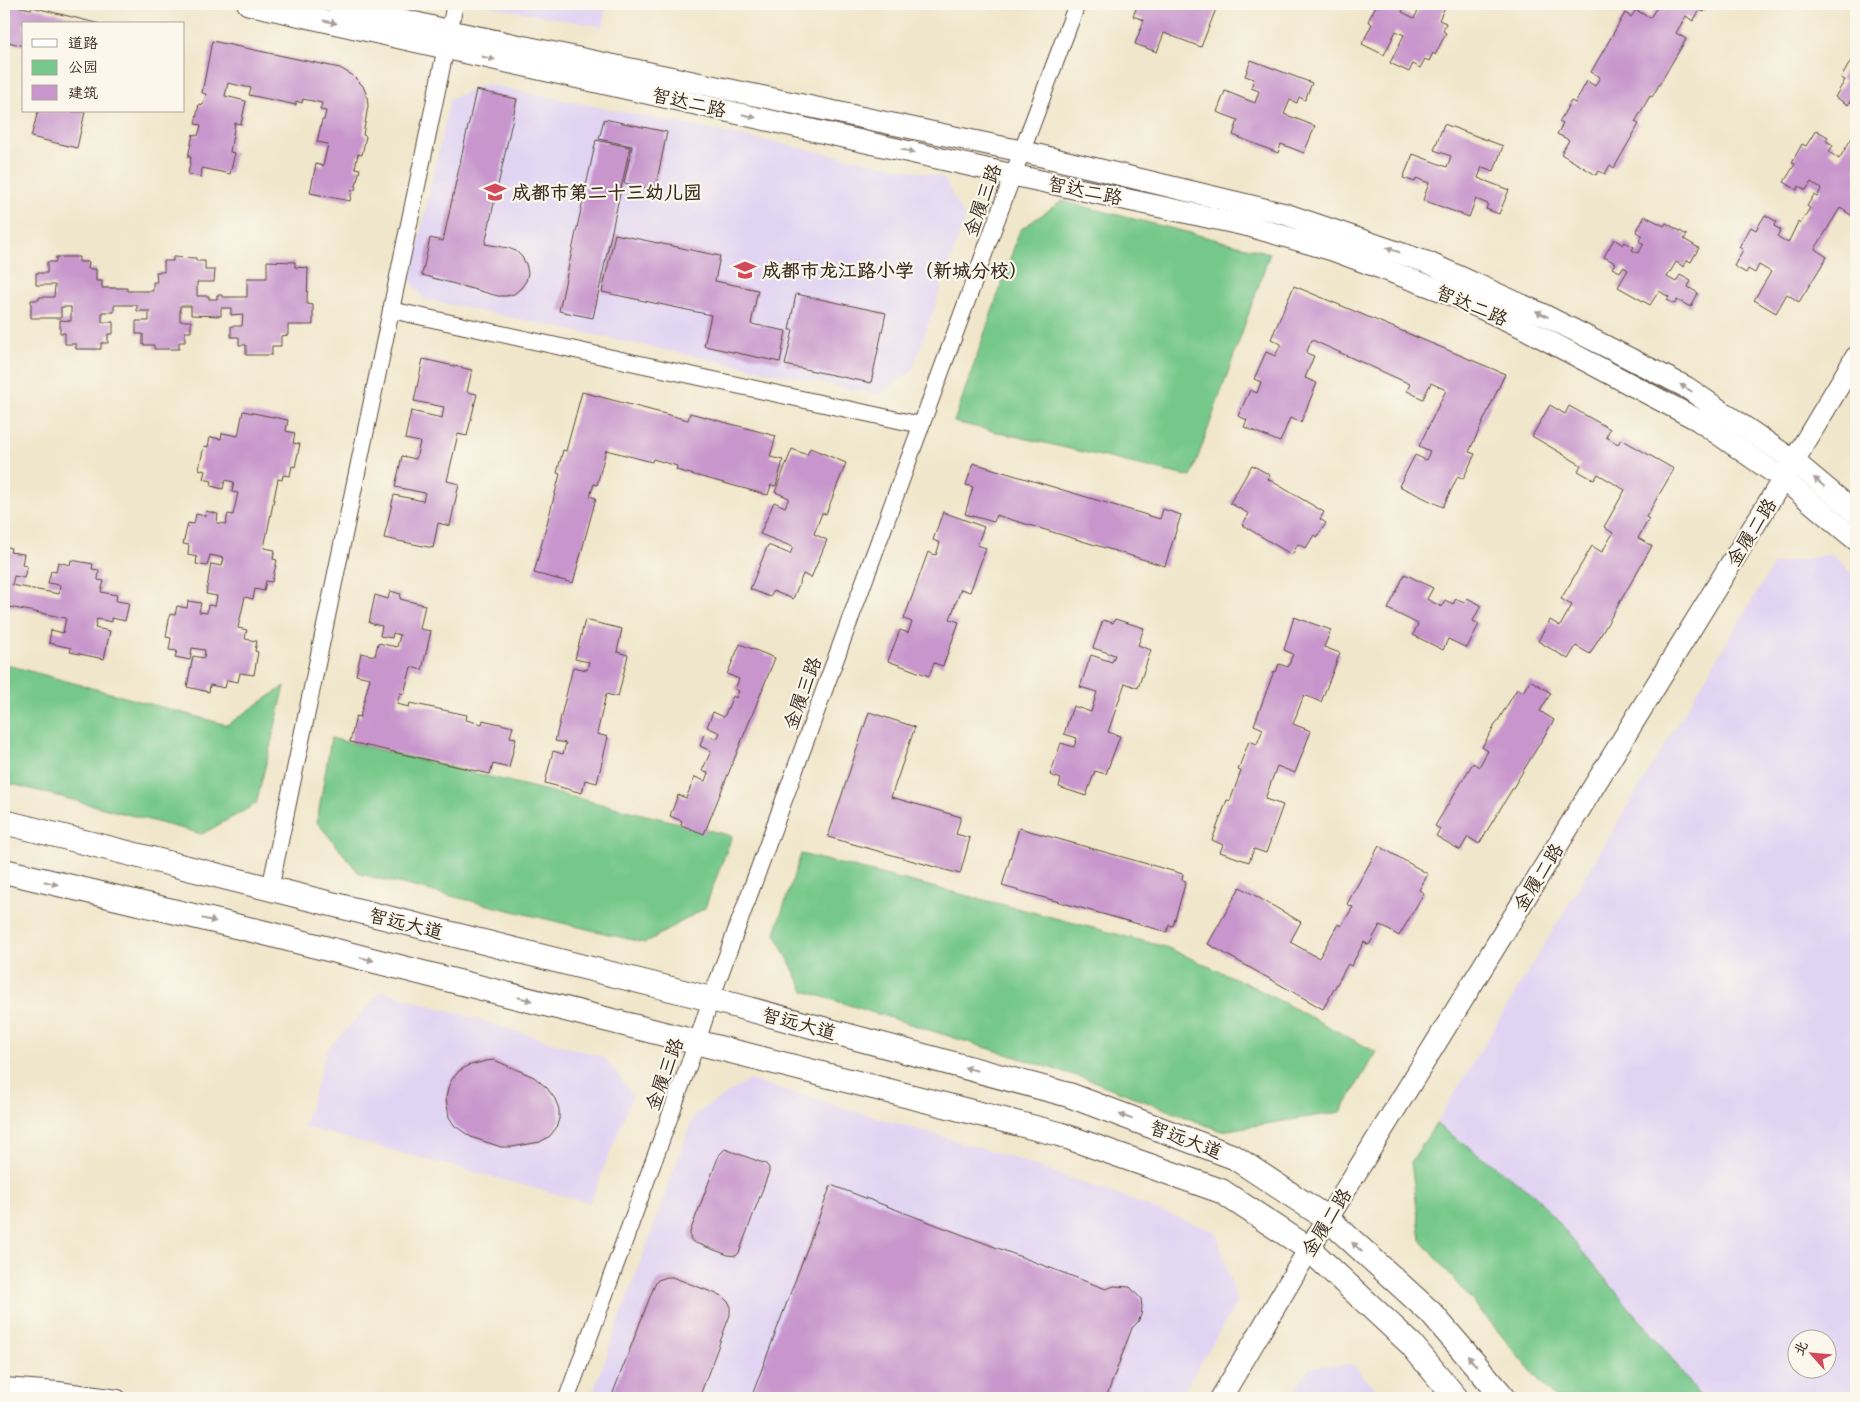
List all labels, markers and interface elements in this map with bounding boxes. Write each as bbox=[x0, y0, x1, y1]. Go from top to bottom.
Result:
one-way arrow bbox=[322, 18, 337, 26]
legend bbox=[22, 22, 185, 112]
text: 道路 bbox=[68, 33, 98, 53]
one-way arrow bbox=[481, 54, 496, 62]
text: 公园 bbox=[68, 57, 98, 77]
street label: 智达二路 bbox=[649, 82, 729, 123]
text: 建筑 bbox=[68, 83, 98, 103]
one-way arrow bbox=[742, 112, 757, 120]
one-way arrow bbox=[900, 147, 915, 155]
street label: 金履三路 bbox=[958, 160, 1007, 240]
street label: 智达二路 bbox=[1045, 170, 1125, 211]
school or university icon: 成都市第二十三幼儿园 bbox=[482, 179, 508, 205]
place label: 成都市第二十三幼儿园 bbox=[512, 180, 702, 205]
one-way arrow bbox=[1385, 246, 1400, 254]
school or university icon: 成都市龙江路小学（新城分校） bbox=[732, 257, 758, 283]
place label: 成都市龙江路小学（新城分校） bbox=[762, 258, 1028, 283]
street label: 智达二路 bbox=[1432, 279, 1512, 332]
one-way arrow bbox=[1535, 310, 1549, 318]
one-way arrow bbox=[1680, 384, 1693, 393]
one-way arrow bbox=[1813, 476, 1826, 487]
street label: 金履二路 bbox=[1721, 493, 1782, 571]
street label: 金履三路 bbox=[778, 653, 827, 733]
street label: 金履二路 bbox=[1508, 838, 1569, 916]
one-way arrow bbox=[44, 879, 59, 887]
street label: 智远大道 bbox=[366, 902, 446, 945]
one-way arrow bbox=[202, 916, 217, 924]
one-way arrow bbox=[360, 955, 375, 963]
one-way arrow bbox=[517, 995, 532, 1003]
street label: 智远大道 bbox=[759, 1002, 839, 1045]
street label: 金履三路 bbox=[640, 1034, 689, 1114]
one-way arrow bbox=[964, 1065, 979, 1073]
one-way arrow bbox=[1119, 1113, 1134, 1120]
street label: 智远大道 bbox=[1146, 1114, 1226, 1165]
street label: 金履二路 bbox=[1296, 1183, 1357, 1261]
one-way arrow bbox=[1351, 1241, 1363, 1253]
north arrow bbox=[1788, 1330, 1838, 1380]
text: 北 bbox=[1789, 1338, 1812, 1358]
one-way arrow bbox=[1467, 1355, 1478, 1368]

